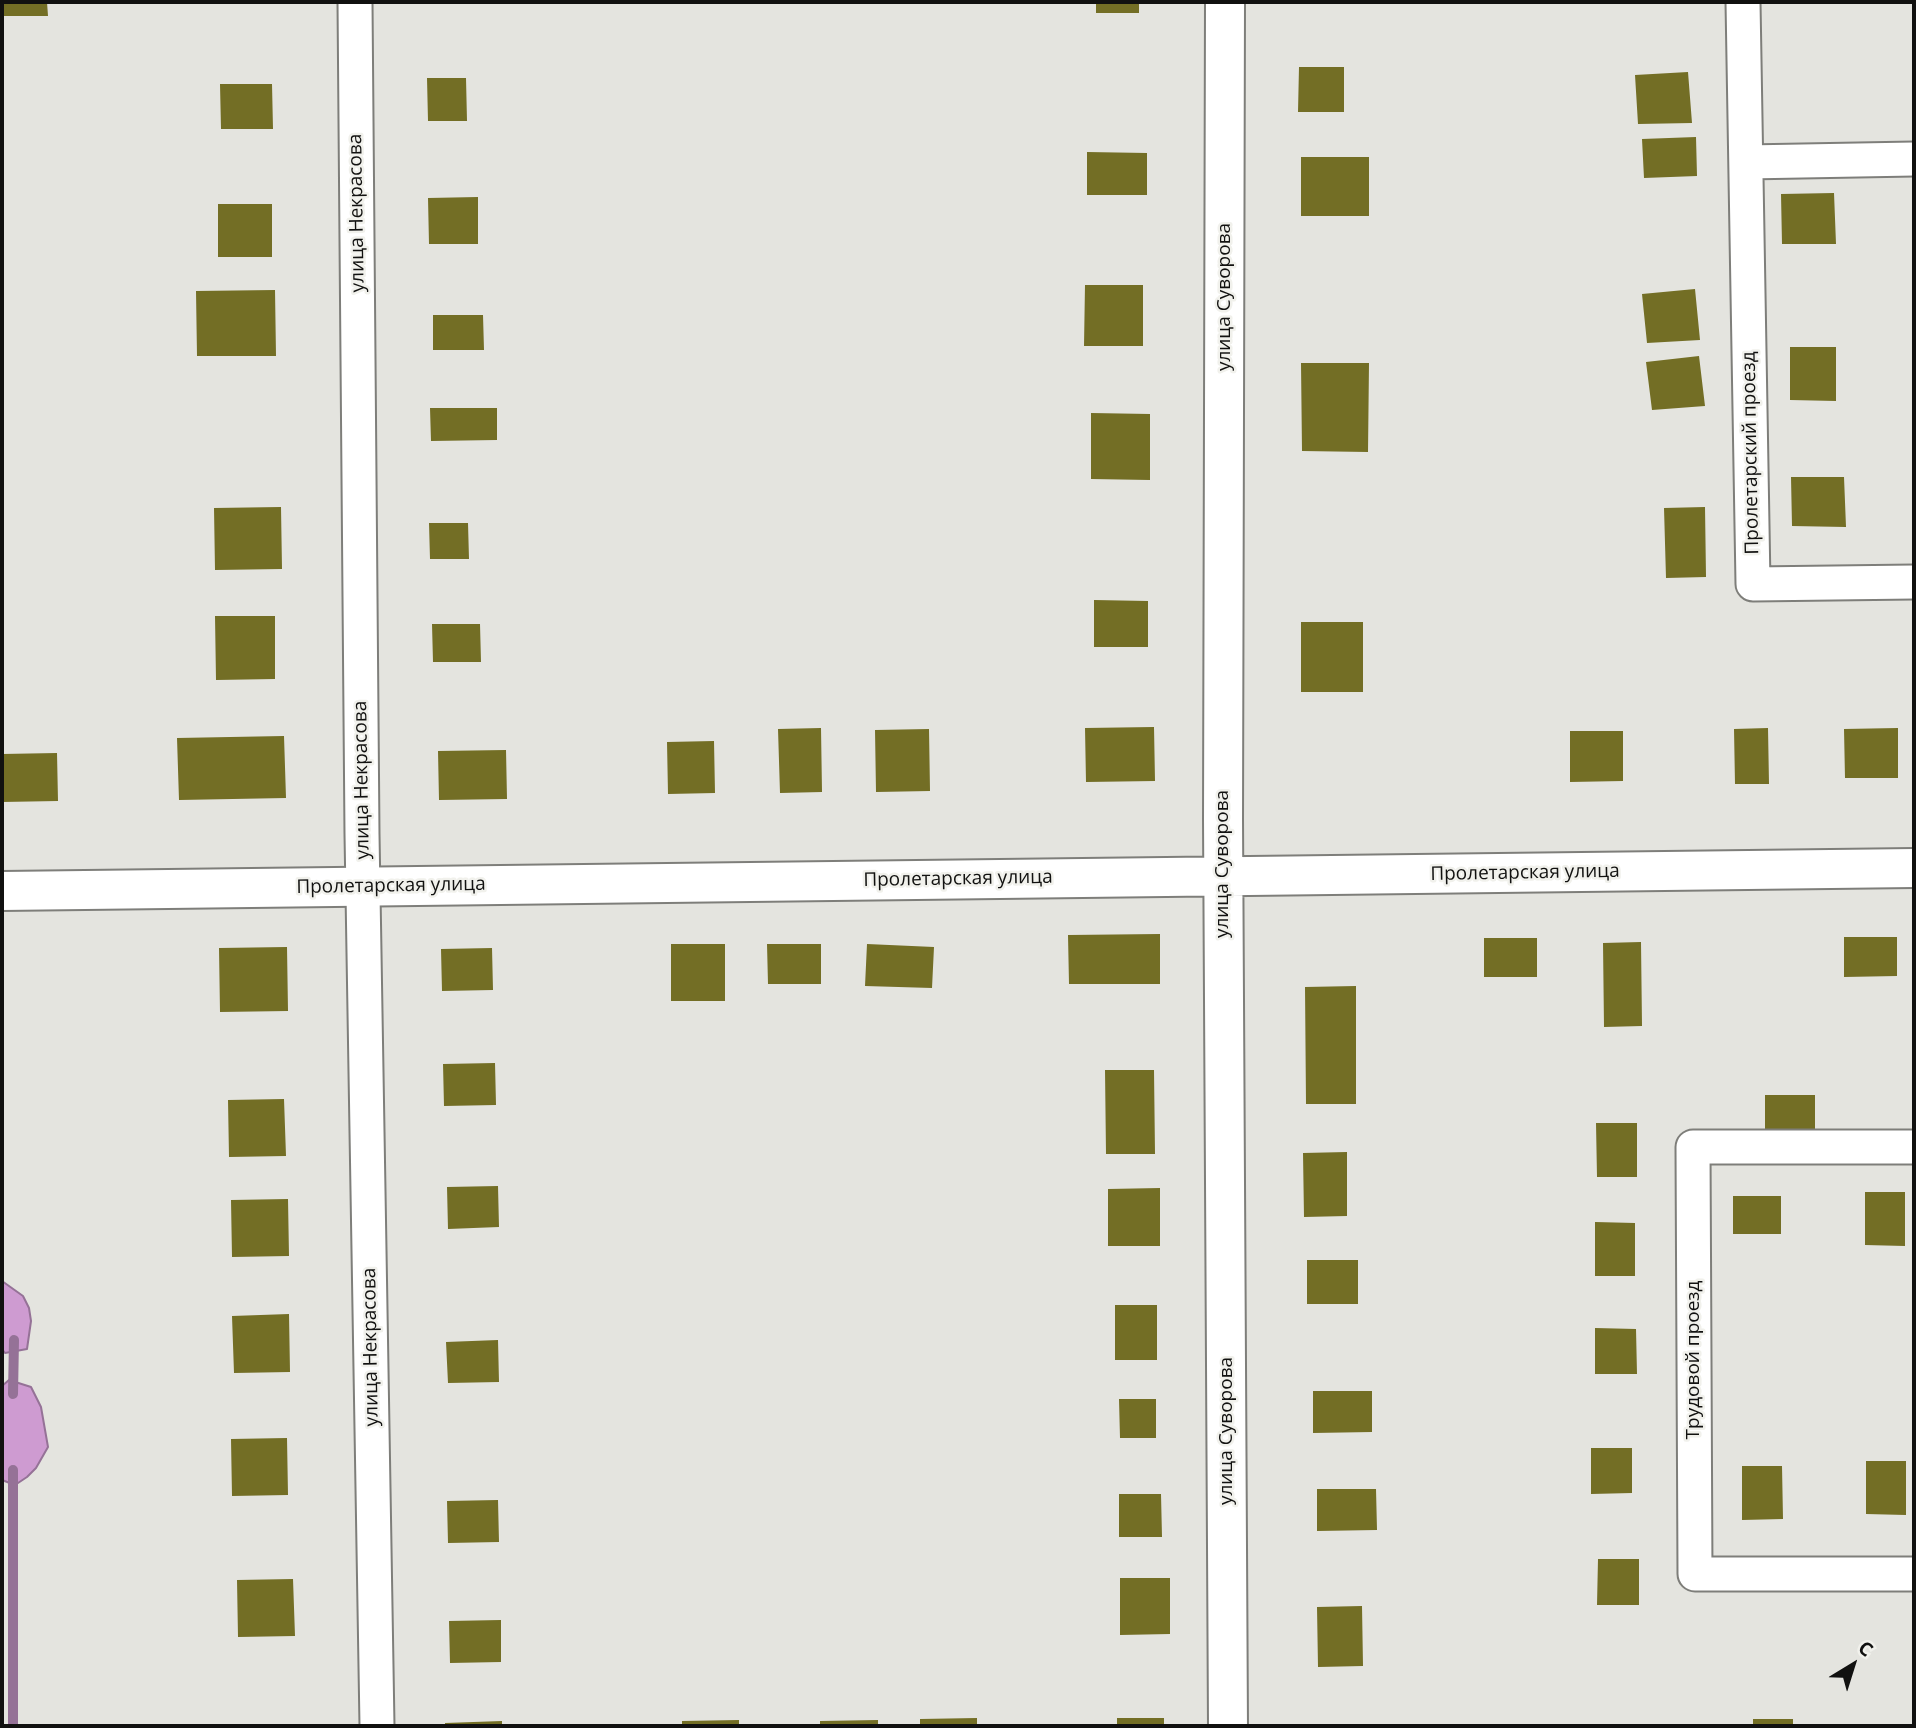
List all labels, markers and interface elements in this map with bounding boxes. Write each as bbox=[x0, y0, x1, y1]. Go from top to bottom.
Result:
street label: улица Некрасова bbox=[344, 134, 370, 292]
street label: улица Суворова bbox=[1214, 223, 1236, 371]
street label: Пролетарский проезд bbox=[1738, 351, 1764, 555]
street label: улица Некрасова bbox=[349, 701, 375, 859]
street label: улица Суворова bbox=[1212, 790, 1234, 938]
street label: Пролетарская улица bbox=[1430, 860, 1620, 886]
street label: Пролетарская улица bbox=[863, 866, 1053, 892]
street label: Пролетарская улица bbox=[296, 873, 486, 899]
street label: улица Некрасова bbox=[358, 1268, 384, 1426]
street label: Трудовой проезд bbox=[1683, 1281, 1705, 1439]
street label: улица Суворова bbox=[1216, 1357, 1238, 1505]
north arrow bbox=[1818, 1630, 1888, 1700]
text: С bbox=[1853, 1634, 1879, 1662]

